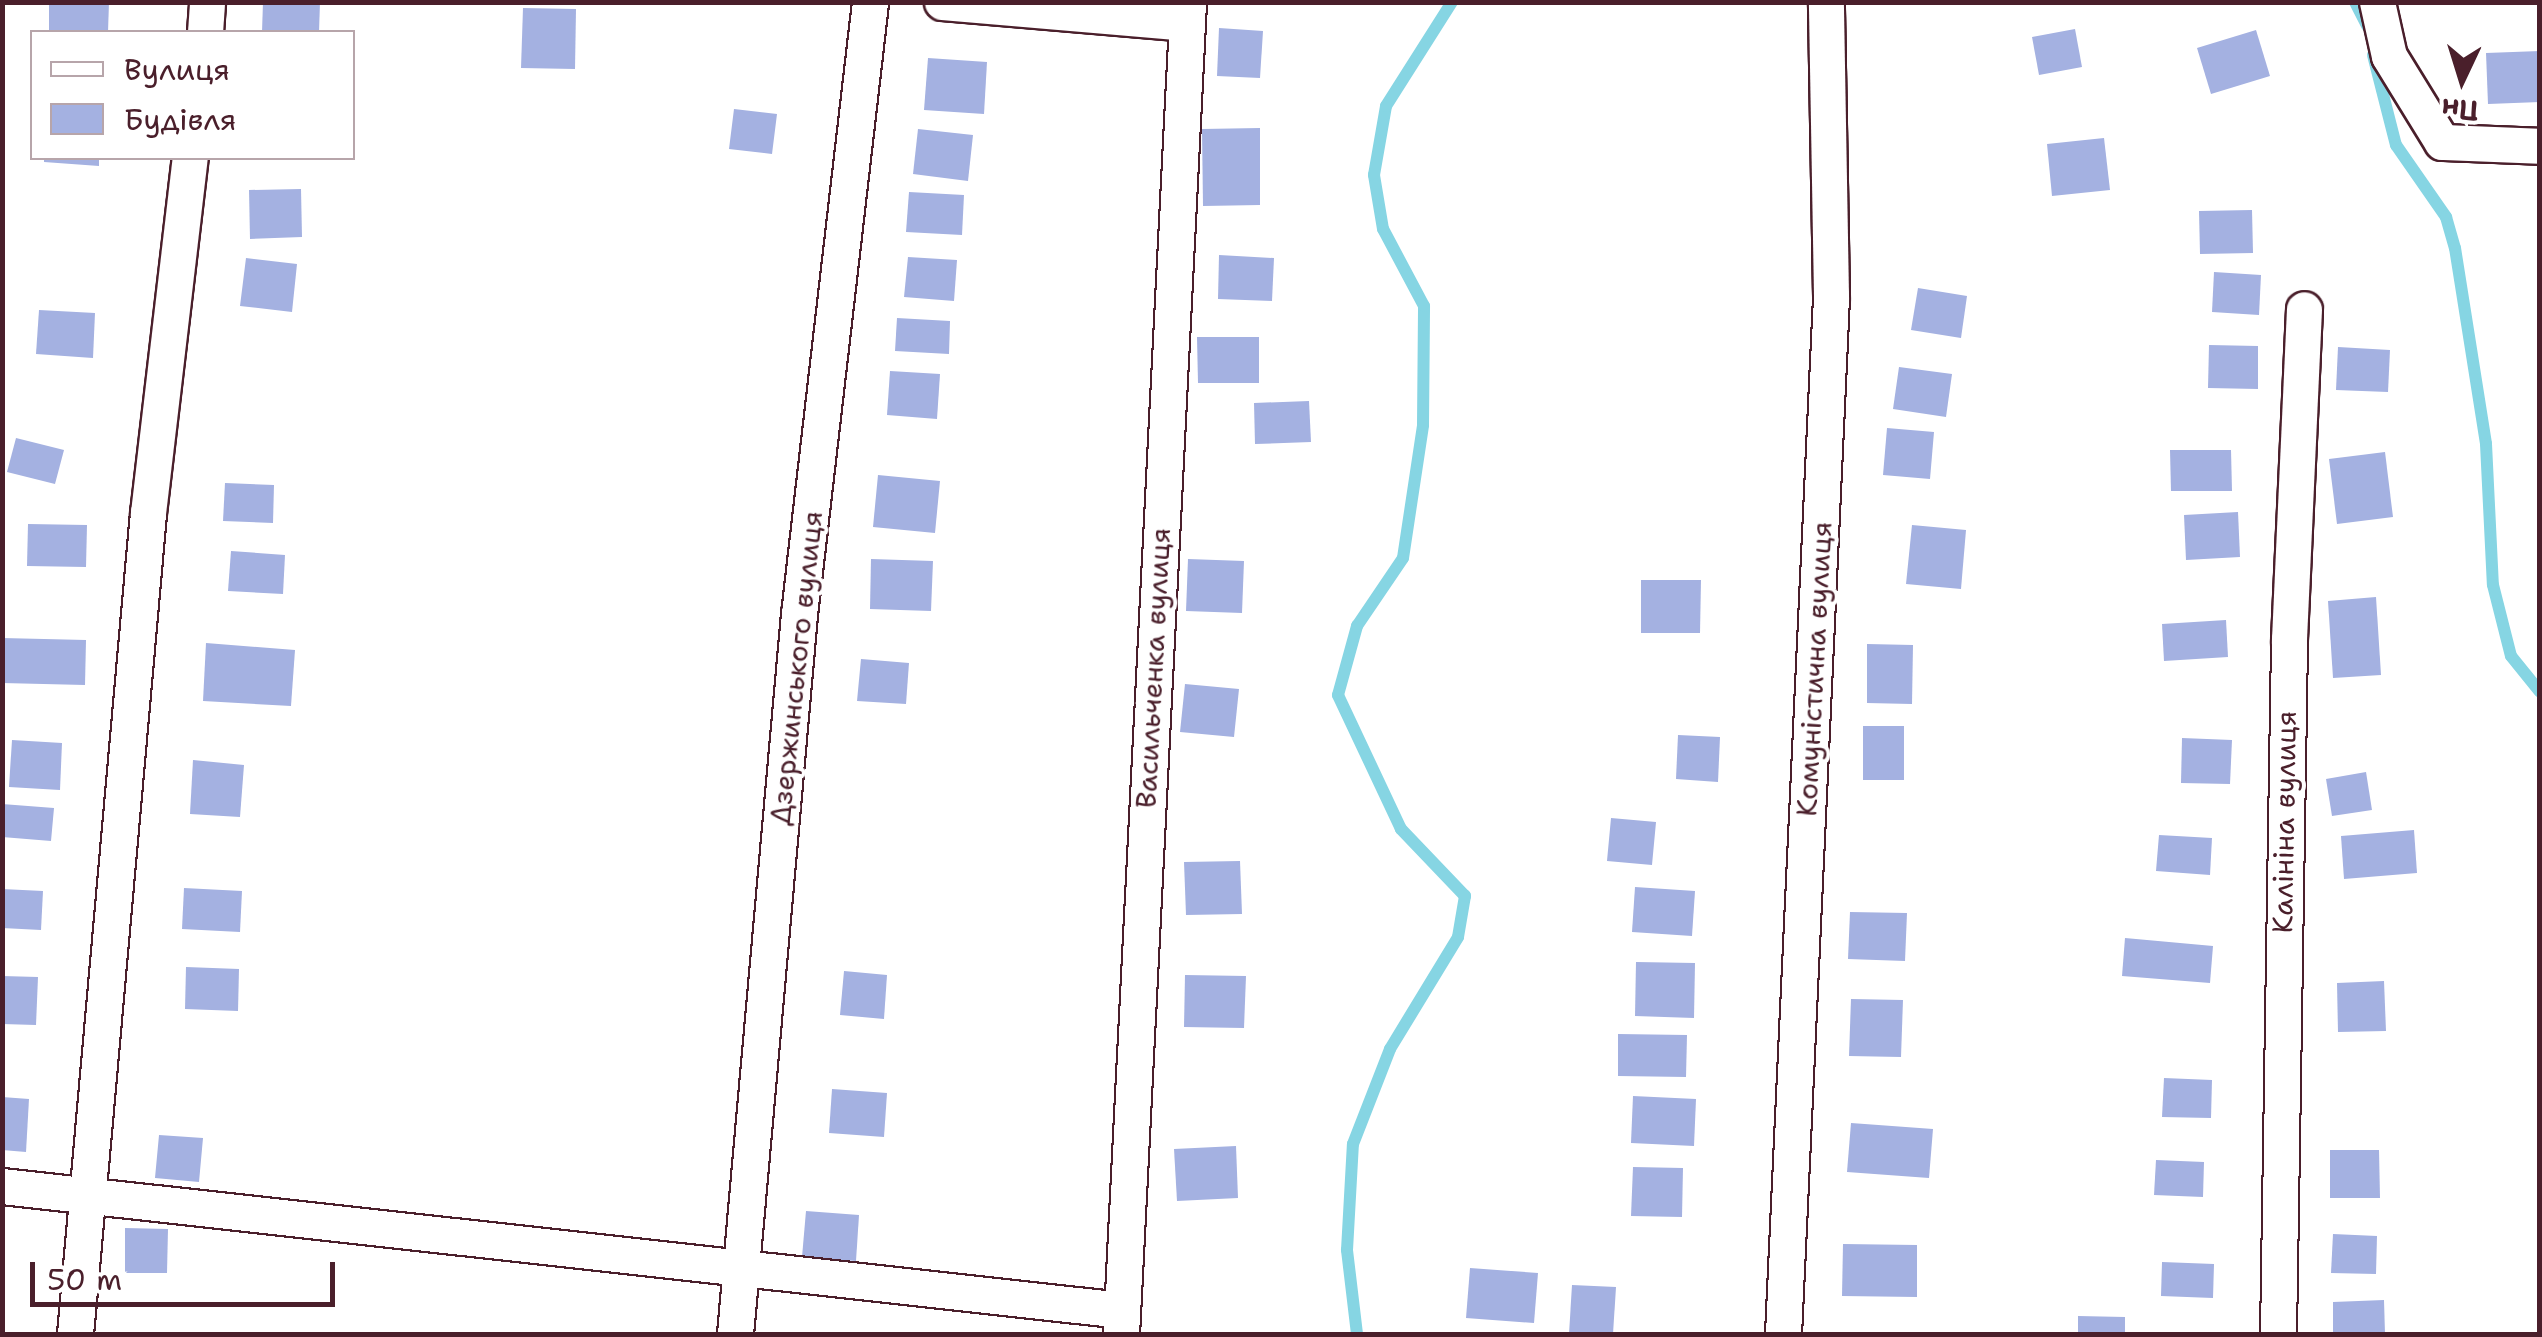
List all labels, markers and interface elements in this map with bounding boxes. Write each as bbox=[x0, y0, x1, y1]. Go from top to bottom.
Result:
legend bbox=[30, 30, 355, 160]
north arrow bbox=[2412, 30, 2512, 130]
text: Вулиця bbox=[124, 49, 230, 90]
text: Пн bbox=[2440, 90, 2480, 130]
text: Будівля bbox=[124, 99, 237, 140]
street label: Дзержинського вулиця bbox=[763, 509, 829, 827]
street label: Комуністична вулиця bbox=[1789, 521, 1839, 817]
street label: Васильченка вулиця bbox=[1129, 527, 1177, 809]
street label: Калініна вулиця bbox=[2265, 710, 2303, 934]
scale bar bbox=[35, 1242, 340, 1304]
text: 50 m bbox=[47, 1259, 122, 1300]

